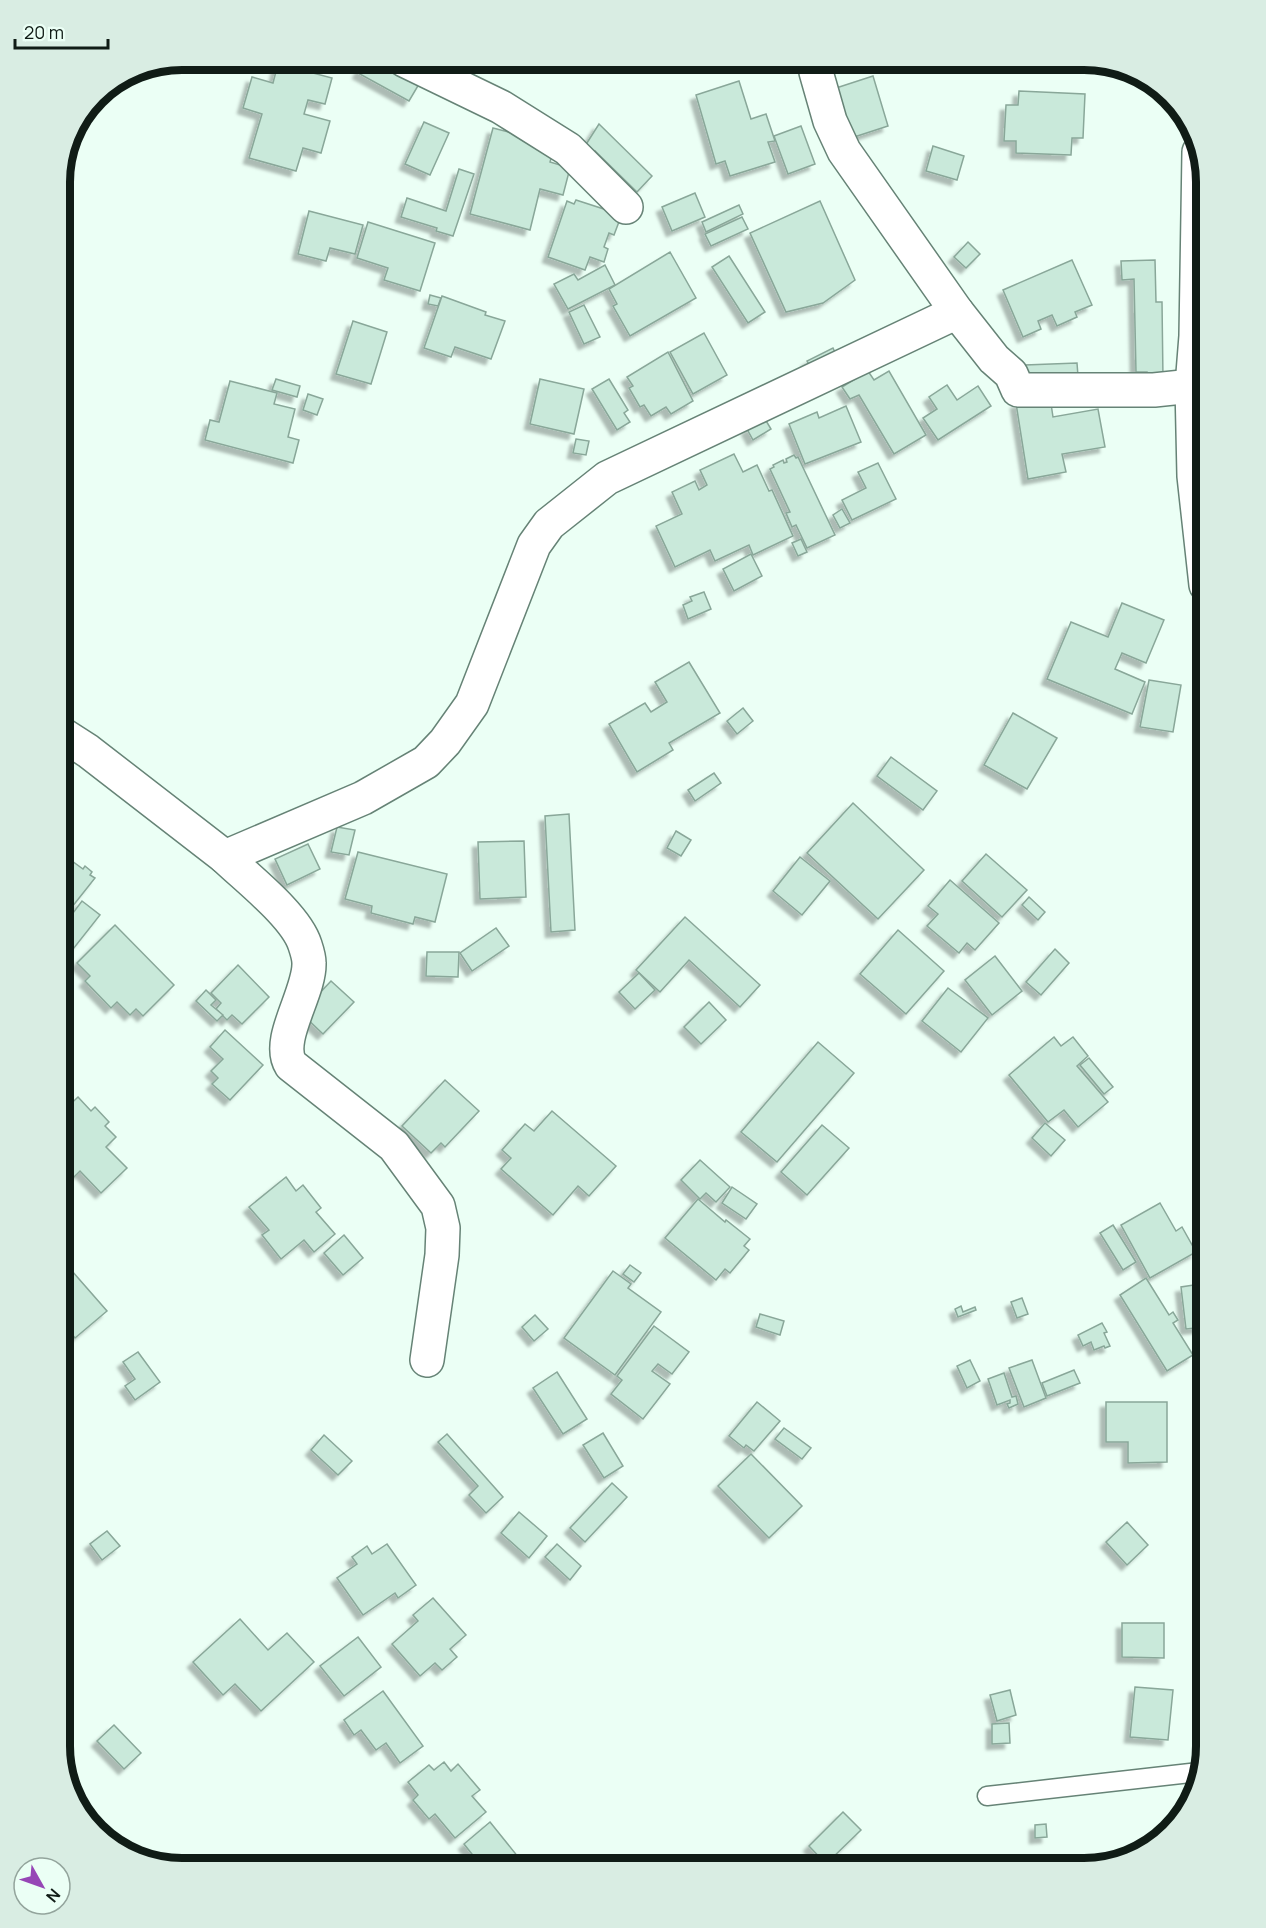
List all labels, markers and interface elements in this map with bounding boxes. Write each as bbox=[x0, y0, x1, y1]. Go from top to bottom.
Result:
scale bar bbox=[15, 12, 108, 50]
text: 20 m bbox=[24, 20, 64, 44]
north arrow bbox=[12, 1856, 72, 1916]
text: N bbox=[41, 1884, 66, 1907]

